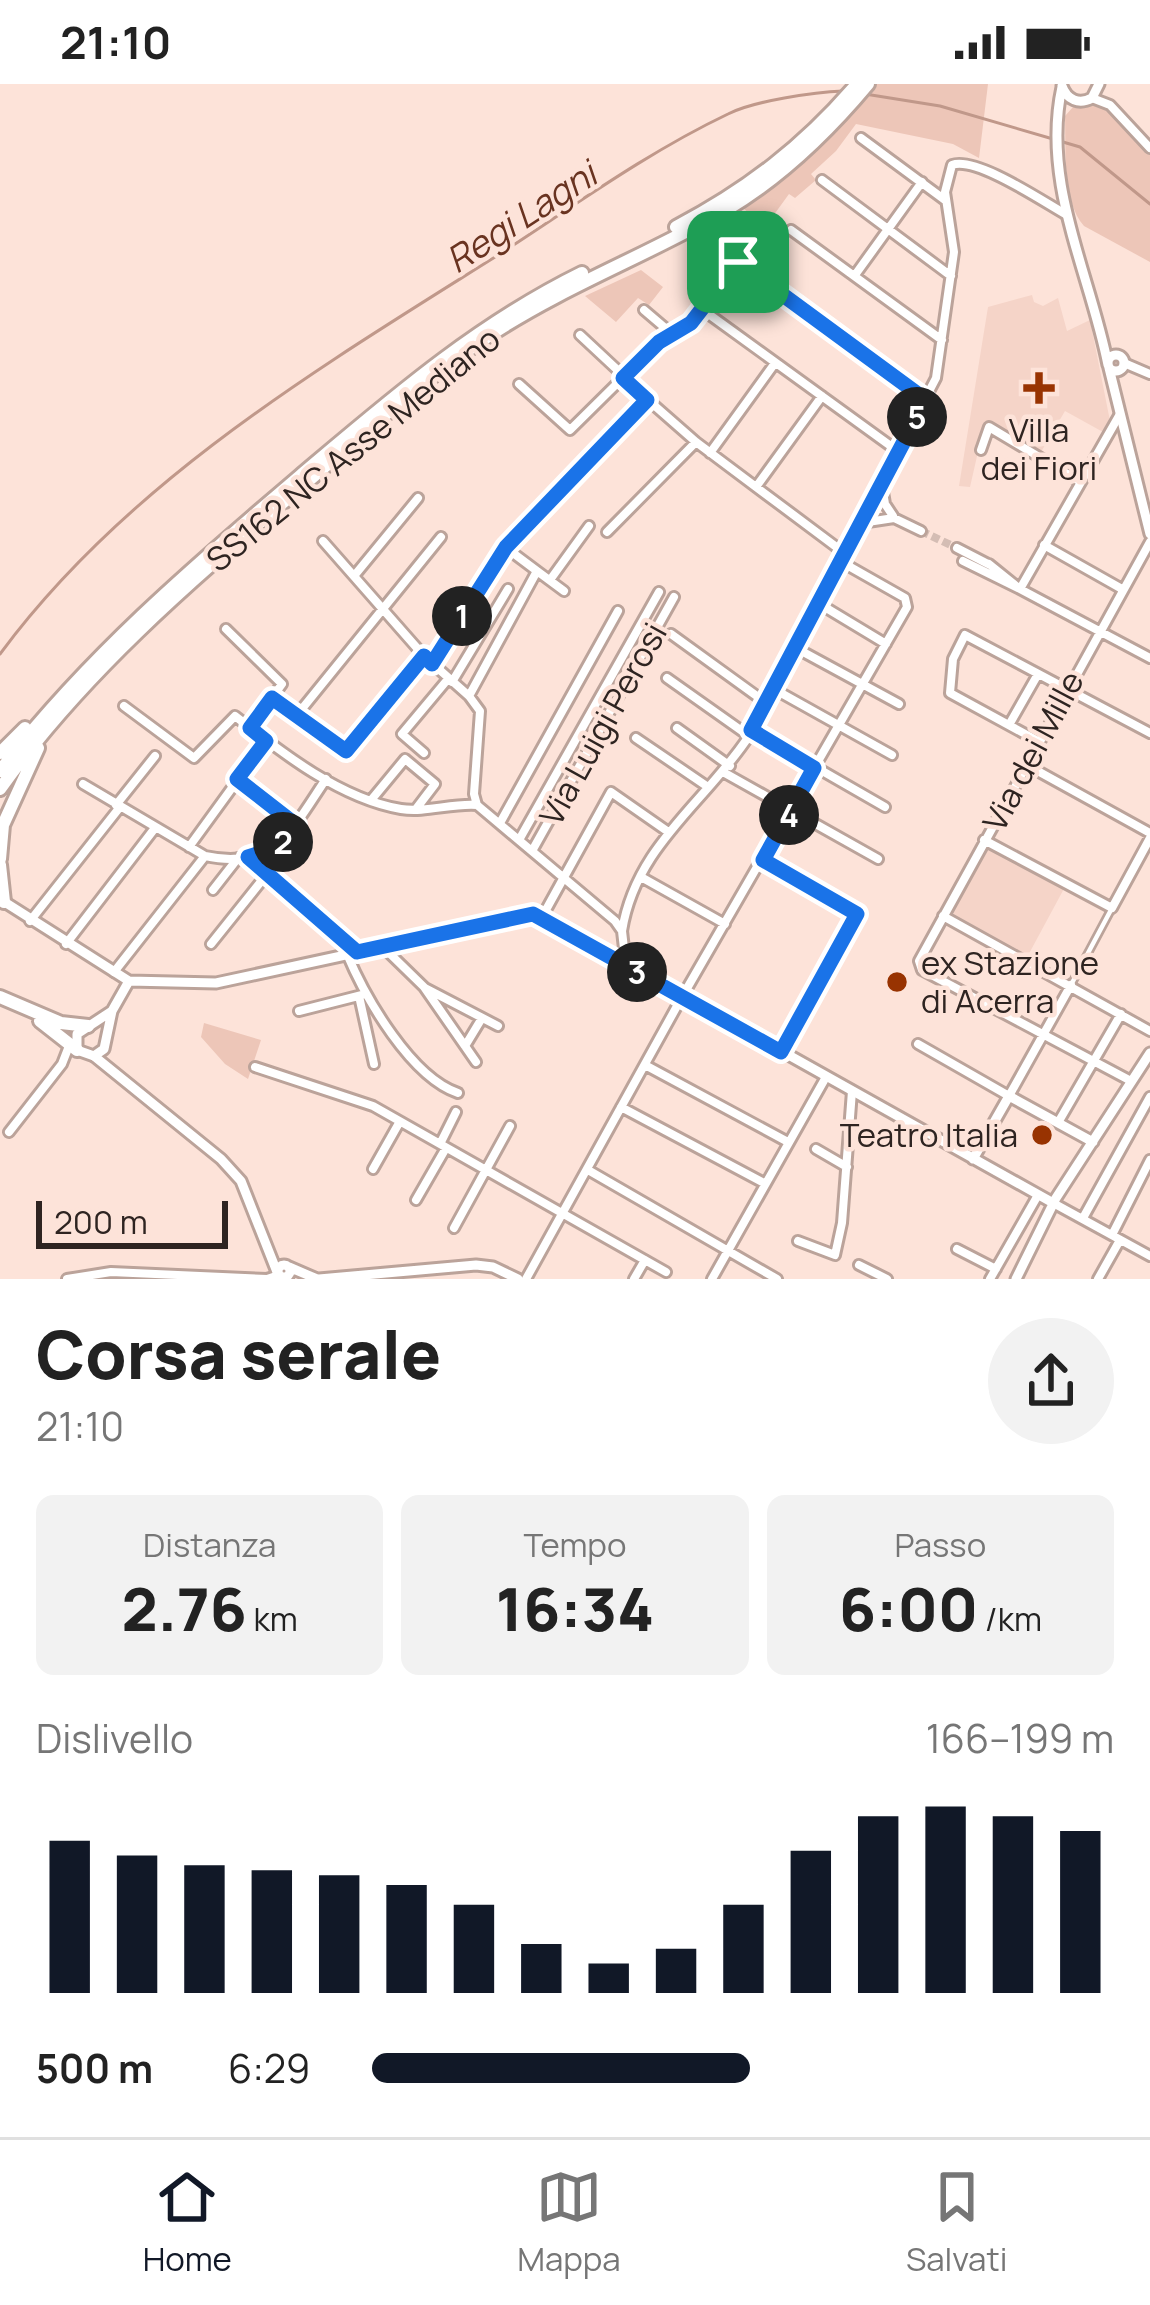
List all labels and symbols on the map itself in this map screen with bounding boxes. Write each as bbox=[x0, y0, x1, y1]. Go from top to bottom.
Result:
water label: Regi Lagni bbox=[436, 147, 609, 283]
pin bbox=[687, 211, 789, 313]
street label: SS162 NC Asse Mediano bbox=[196, 316, 509, 581]
marker: Villa dei Fiori bbox=[1023, 372, 1055, 404]
pin: 5 bbox=[887, 387, 947, 447]
place label: Villa dei Fiori bbox=[981, 407, 1097, 490]
pin: 1 bbox=[432, 586, 492, 646]
street label: Via Luigi Perosi bbox=[528, 614, 677, 833]
street label: Via dei Mille bbox=[972, 663, 1094, 839]
pin: 4 bbox=[759, 785, 819, 845]
pin: 2 bbox=[253, 812, 313, 872]
place label: ex Stazione di Acerra bbox=[921, 940, 1099, 1023]
pin: 3 bbox=[607, 942, 667, 1002]
marker: ex Stazione di Acerra bbox=[884, 969, 910, 995]
place label: Teatro Italia bbox=[840, 1112, 1018, 1157]
marker: Teatro Italia bbox=[1029, 1122, 1055, 1148]
scale bar bbox=[36, 1195, 228, 1248]

